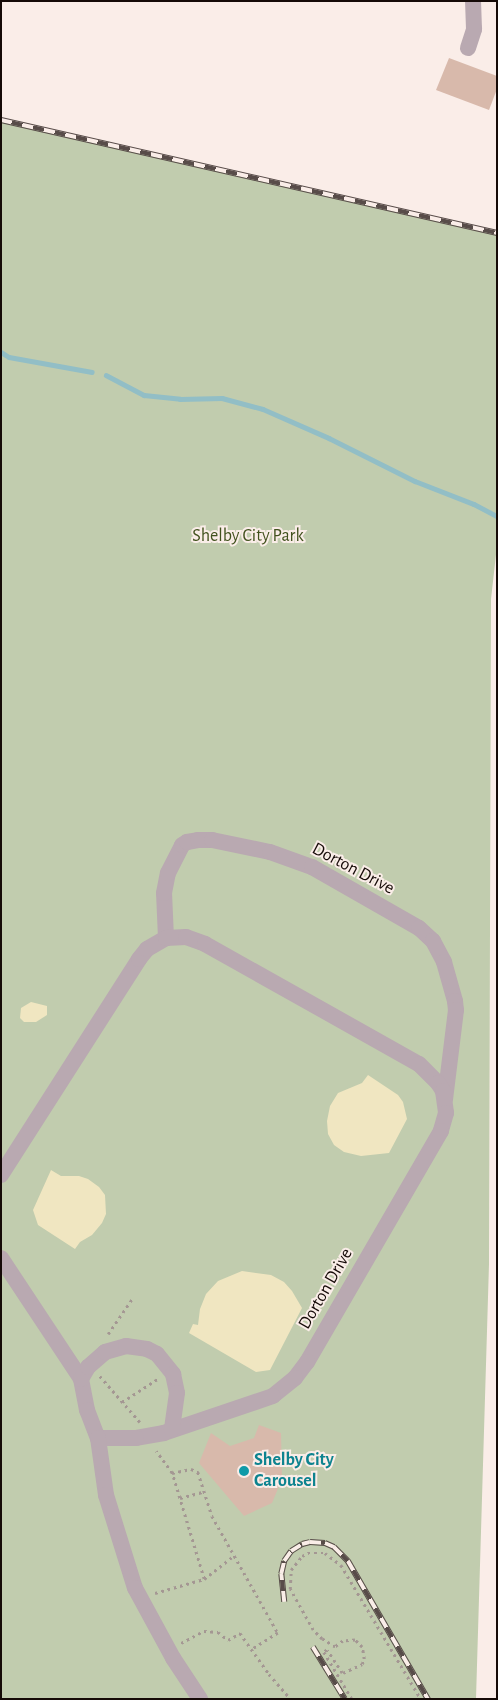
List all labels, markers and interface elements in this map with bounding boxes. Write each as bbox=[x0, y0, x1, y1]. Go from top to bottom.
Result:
park label: Shelby City Park bbox=[192, 525, 304, 547]
street label: Dorton Drive bbox=[308, 838, 398, 900]
street label: Dorton Drive bbox=[294, 1245, 358, 1333]
place label: Shelby City Carousel bbox=[254, 1450, 334, 1492]
marker: Shelby City Carousel bbox=[238, 1465, 250, 1477]

